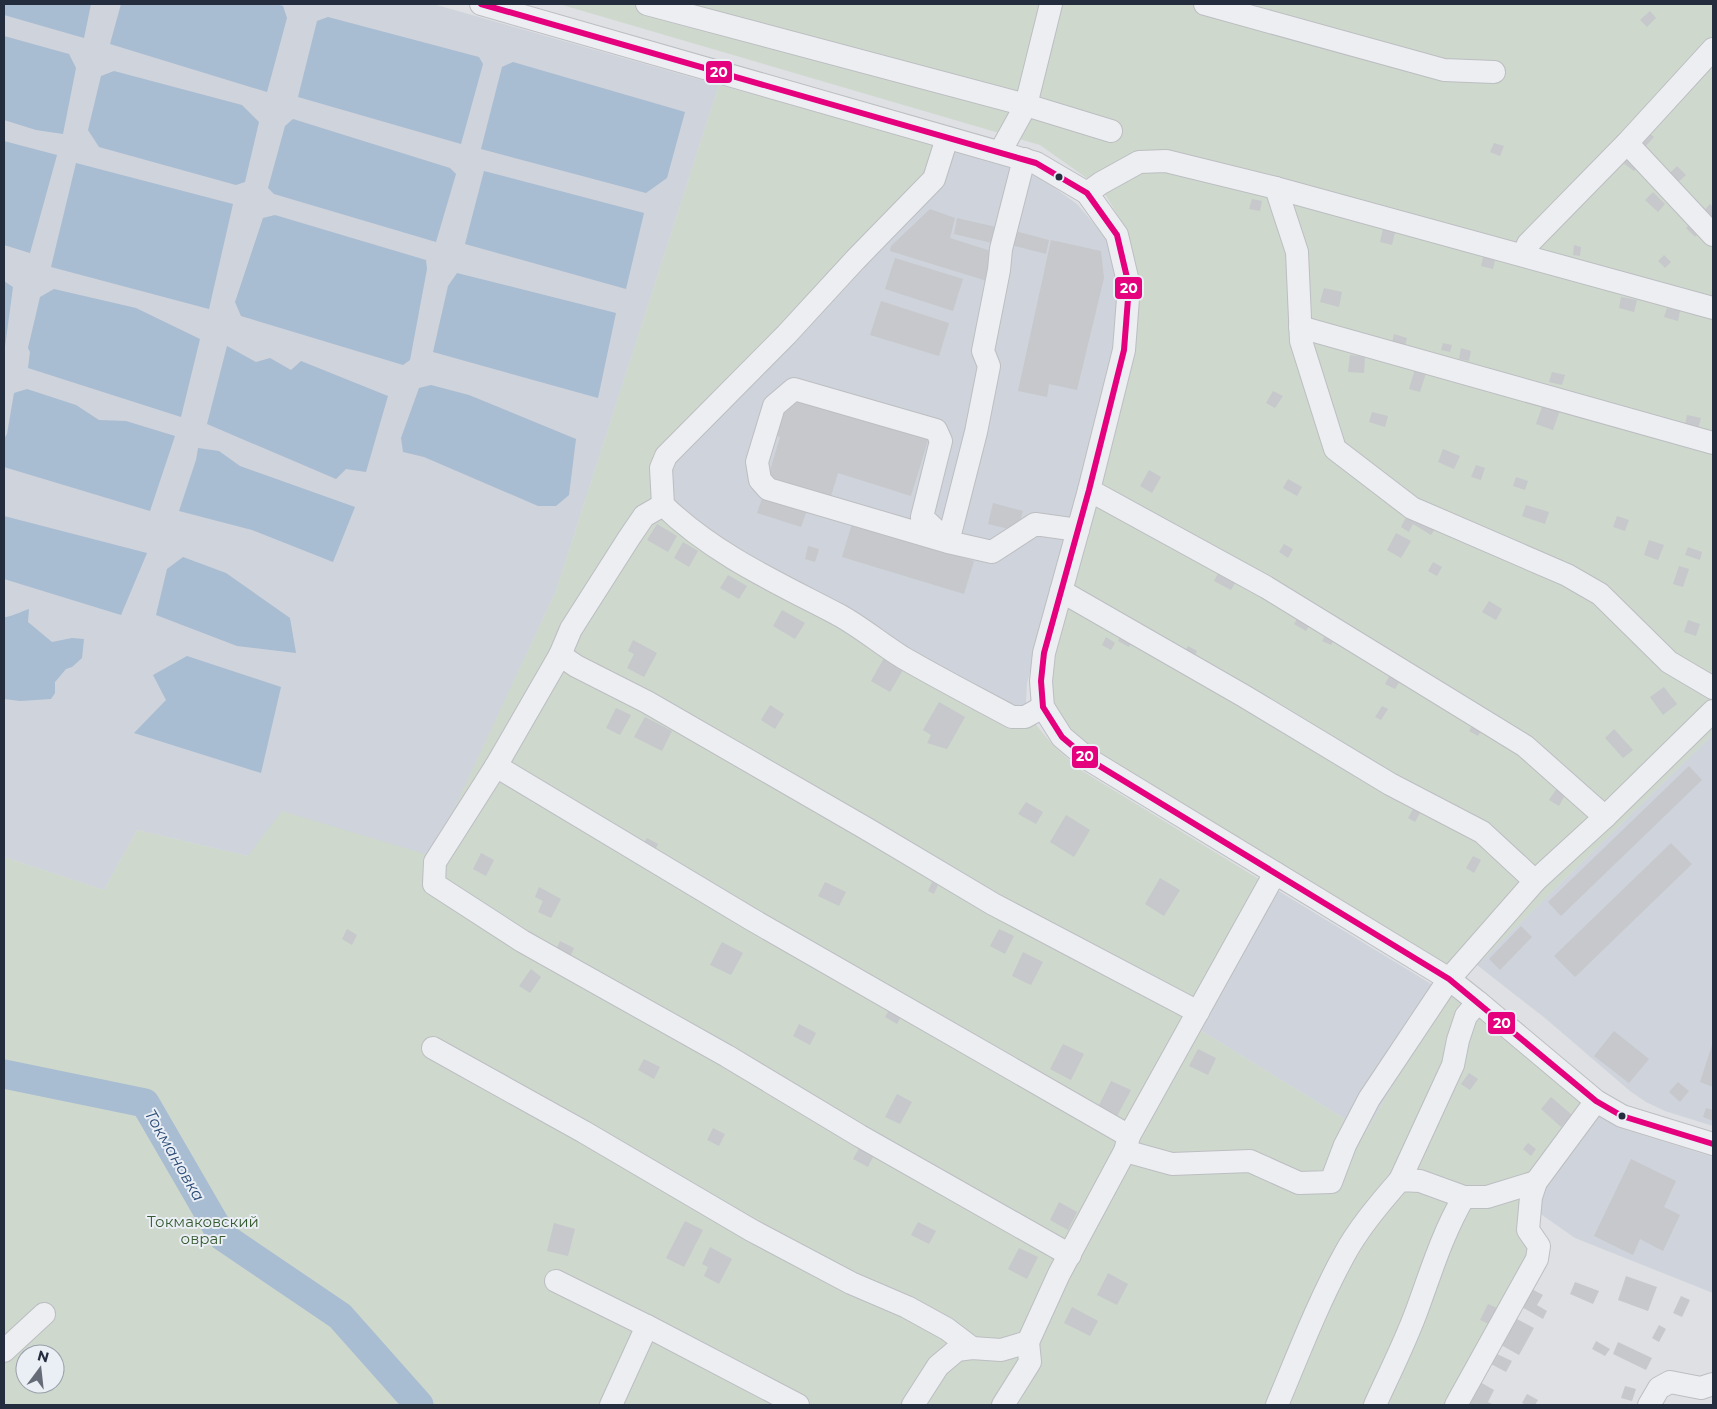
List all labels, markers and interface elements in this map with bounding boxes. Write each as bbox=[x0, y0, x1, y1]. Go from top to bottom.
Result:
line badge: 20 bbox=[705, 60, 733, 84]
text: 20 bbox=[710, 63, 728, 81]
unlabelled marker bbox=[1054, 172, 1064, 182]
line badge: 20 bbox=[1114, 276, 1143, 300]
text: 20 bbox=[1120, 279, 1138, 297]
line badge: 20 bbox=[1071, 745, 1099, 769]
text: 20 bbox=[1076, 747, 1094, 765]
line badge: 20 bbox=[1487, 1011, 1516, 1035]
text: 20 bbox=[1493, 1014, 1511, 1032]
water label: Токмановка bbox=[141, 1106, 208, 1204]
unlabelled marker bbox=[1617, 1111, 1627, 1121]
park label: Токмаковский овраг bbox=[147, 1212, 259, 1248]
north arrow bbox=[15, 1344, 65, 1394]
text: N bbox=[36, 1346, 51, 1367]

